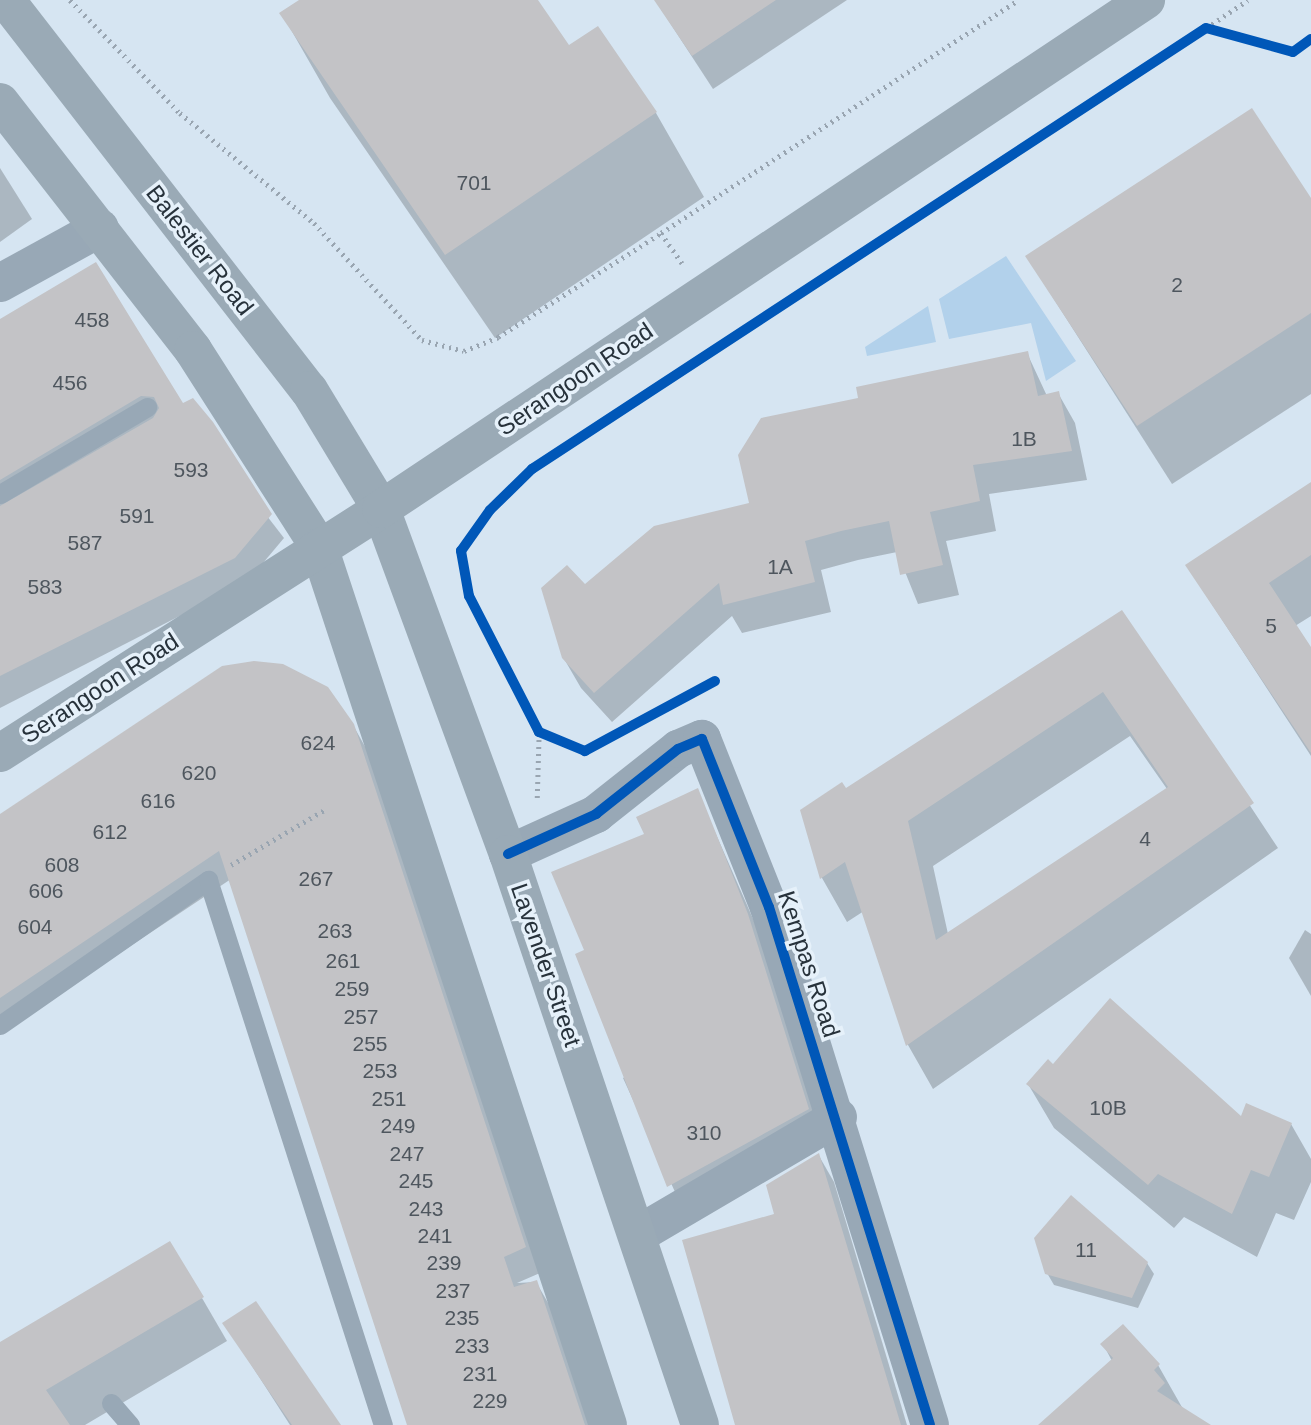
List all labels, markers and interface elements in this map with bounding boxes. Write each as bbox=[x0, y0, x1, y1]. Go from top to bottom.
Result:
house number: 701 bbox=[456, 170, 492, 196]
street label: Balestier Road bbox=[140, 179, 260, 321]
house number: 2 bbox=[1171, 272, 1183, 298]
house number: 458 bbox=[74, 307, 110, 333]
street label: Serangoon Road bbox=[492, 316, 658, 442]
house number: 456 bbox=[52, 370, 88, 396]
house number: 1B bbox=[1011, 426, 1037, 452]
house number: 593 bbox=[173, 457, 209, 483]
house number: 591 bbox=[119, 503, 155, 529]
house number: 587 bbox=[67, 530, 103, 556]
house number: 1A bbox=[767, 554, 793, 580]
house number: 583 bbox=[27, 574, 63, 600]
house number: 5 bbox=[1265, 613, 1277, 639]
street label: Serangoon Road bbox=[16, 627, 184, 749]
house number: 624 bbox=[300, 730, 336, 756]
house number: 620 bbox=[181, 760, 217, 786]
house number: 616 bbox=[140, 788, 176, 814]
house number: 612 bbox=[92, 819, 128, 845]
house number: 4 bbox=[1139, 826, 1151, 852]
house number: 608 bbox=[44, 852, 80, 878]
house number: 267 bbox=[298, 866, 334, 892]
house number: 606 bbox=[28, 878, 64, 904]
street label: Lavender Street bbox=[505, 880, 587, 1050]
street label: Kempas Road bbox=[772, 887, 846, 1041]
house number: 604 bbox=[17, 914, 53, 940]
house number: 263 bbox=[317, 918, 353, 944]
house number: 261 bbox=[325, 948, 361, 974]
house number: 259 bbox=[334, 976, 370, 1002]
house number: 257 bbox=[343, 1004, 379, 1030]
house number: 255 bbox=[352, 1031, 388, 1057]
house number: 253 bbox=[362, 1058, 398, 1084]
house number: 251 bbox=[371, 1086, 407, 1112]
house number: 10B bbox=[1089, 1095, 1127, 1121]
house number: 249 bbox=[380, 1113, 416, 1139]
house number: 310 bbox=[686, 1120, 722, 1146]
house number: 247 bbox=[389, 1141, 425, 1167]
house number: 245 bbox=[398, 1168, 434, 1194]
house number: 243 bbox=[408, 1196, 444, 1222]
house number: 241 bbox=[417, 1223, 453, 1249]
house number: 11 bbox=[1075, 1237, 1097, 1263]
house number: 239 bbox=[426, 1250, 462, 1276]
house number: 237 bbox=[435, 1278, 471, 1304]
house number: 235 bbox=[444, 1305, 480, 1331]
house number: 233 bbox=[454, 1333, 490, 1359]
house number: 231 bbox=[462, 1361, 498, 1387]
house number: 229 bbox=[472, 1388, 508, 1414]

